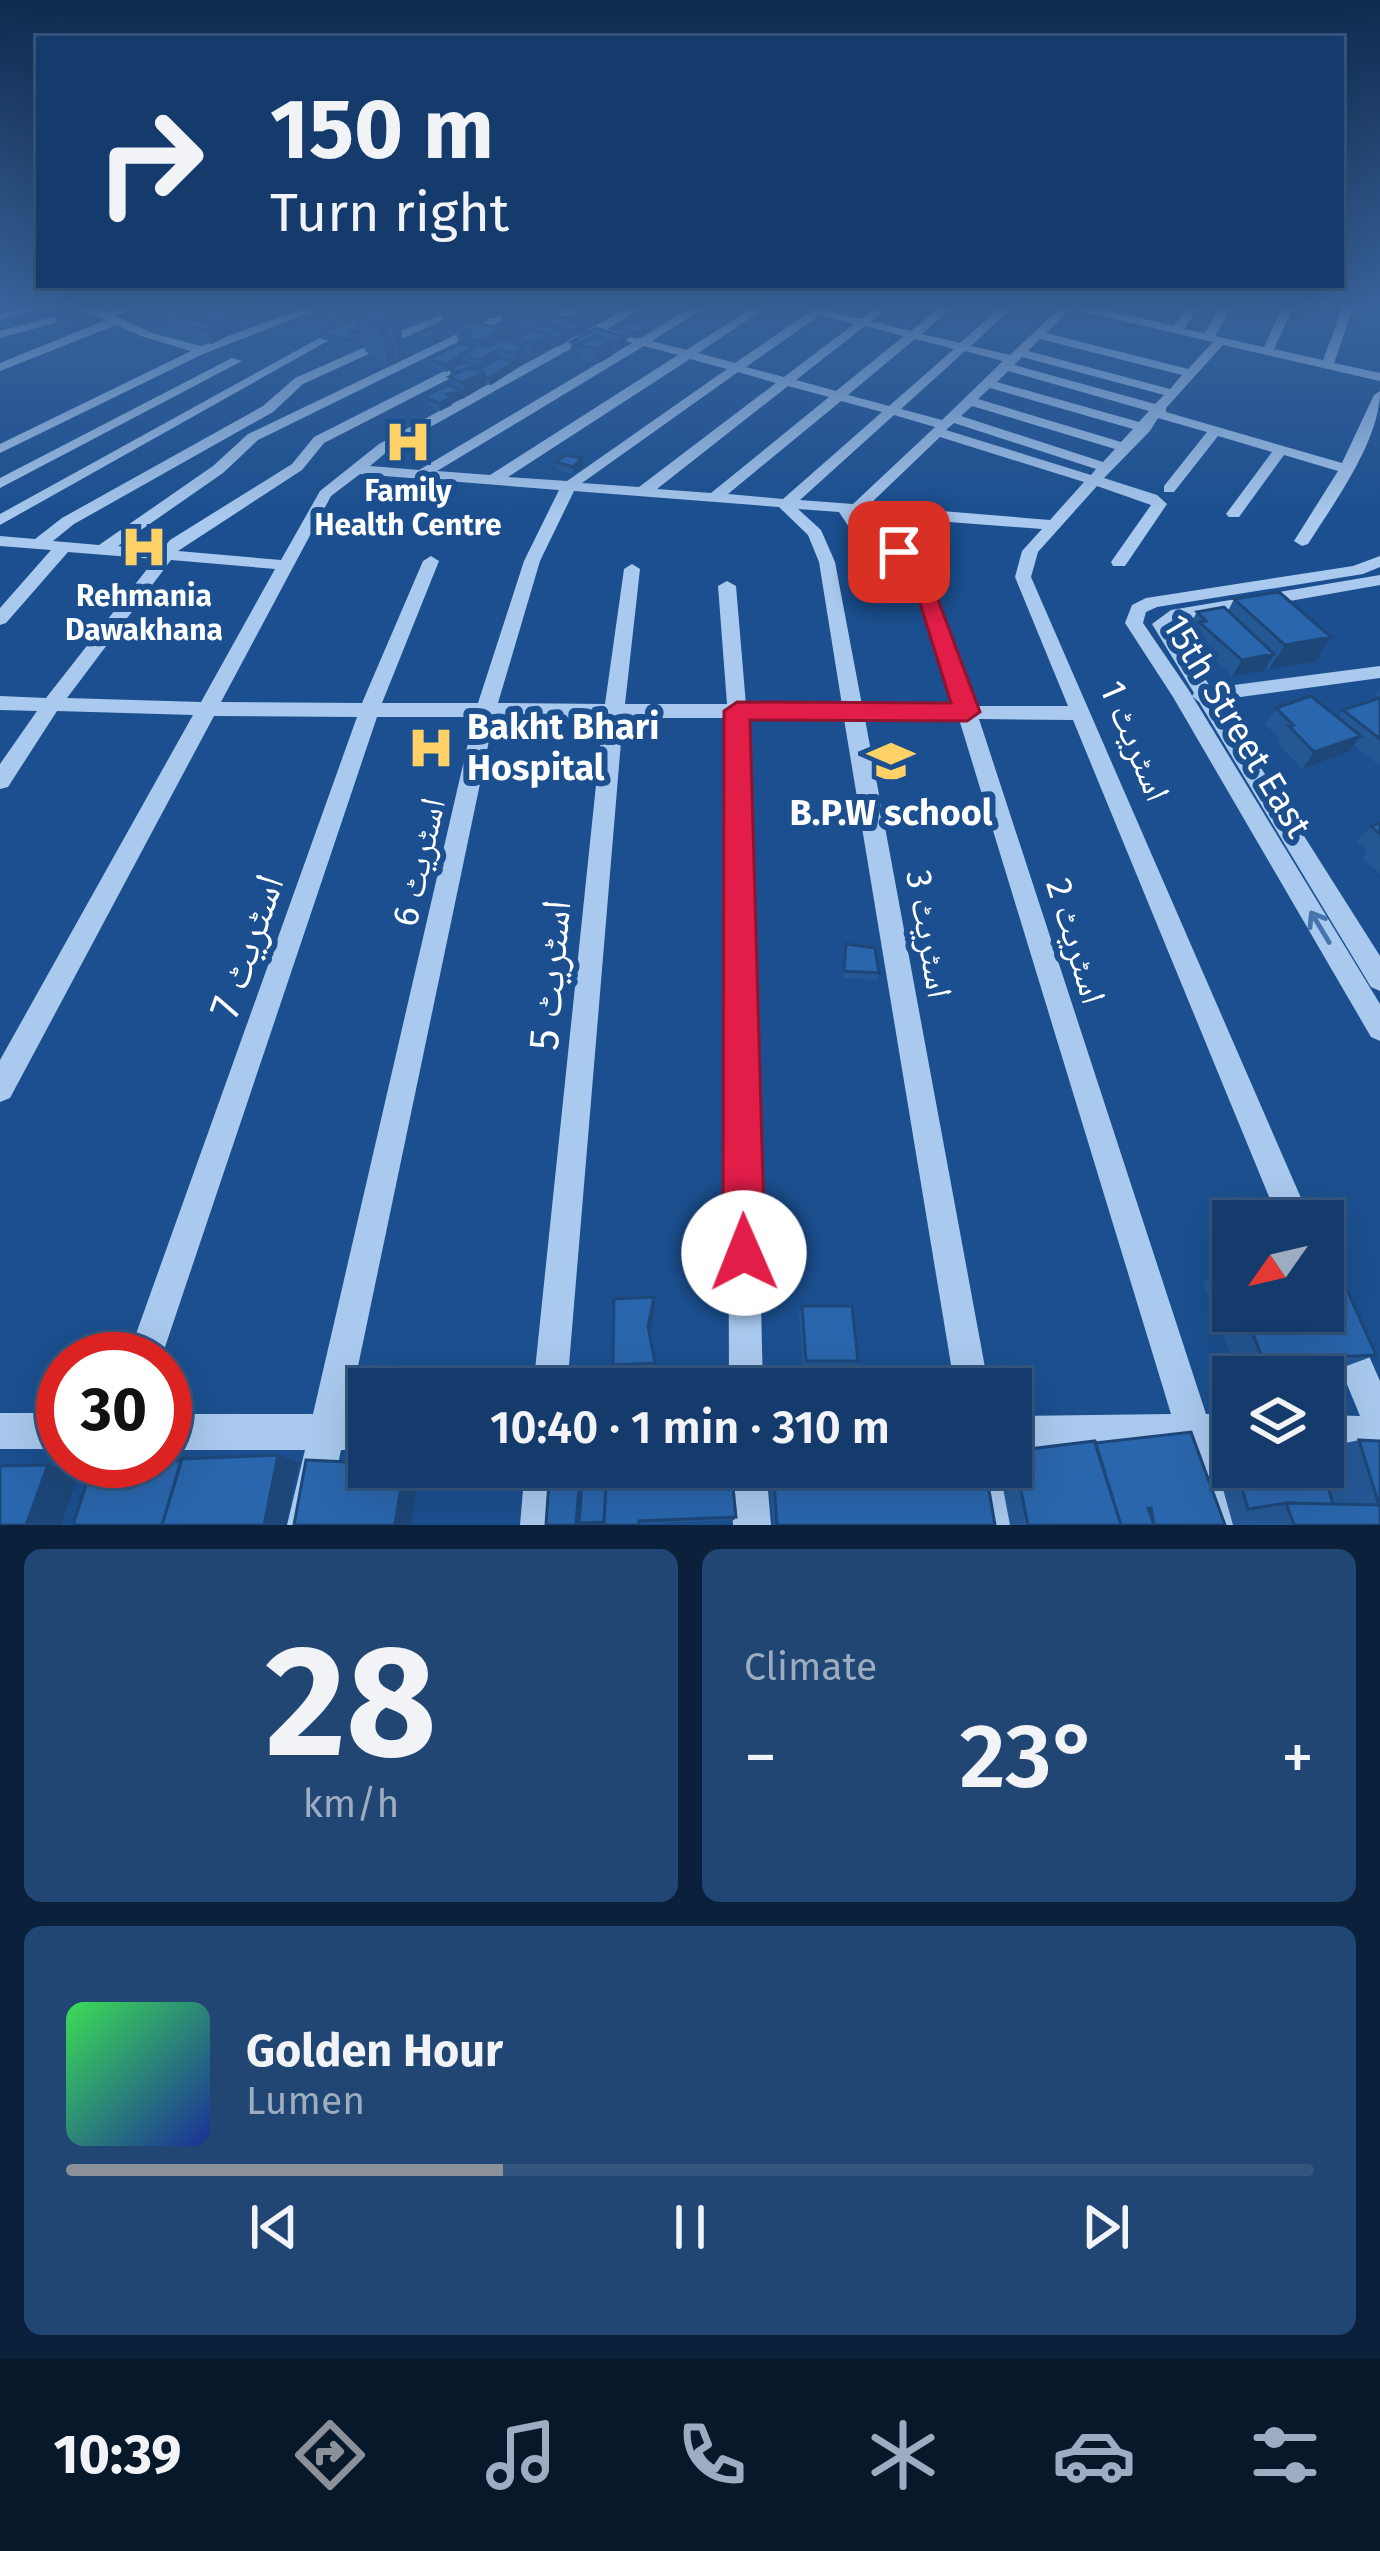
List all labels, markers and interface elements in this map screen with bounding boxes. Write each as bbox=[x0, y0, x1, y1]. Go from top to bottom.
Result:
text: 150 m bbox=[270, 79, 494, 180]
icon: right bbox=[72, 84, 228, 240]
text: Turn right bbox=[270, 181, 509, 245]
hospital icon: Family Health Centre bbox=[383, 417, 433, 467]
place label: Family Health Centre bbox=[314, 473, 502, 543]
pin bbox=[848, 501, 950, 603]
icon: arrive bbox=[866, 519, 932, 585]
hospital icon: Rehmania Dawakhana bbox=[119, 522, 169, 572]
place label: Rehmania Dawakhana bbox=[65, 578, 223, 648]
street label: 15th Street East bbox=[1153, 607, 1321, 845]
street label: اسٹریٹ 1 bbox=[1090, 674, 1180, 808]
place label: Bakht Bhari Hospital bbox=[467, 705, 659, 790]
hospital icon: Bakht Bhari Hospital bbox=[406, 723, 456, 773]
school or university icon: B.P.W school bbox=[866, 736, 916, 786]
place label: B.P.W school bbox=[790, 791, 993, 835]
street label: اسٹریٹ 6 bbox=[383, 794, 455, 930]
street label: اسٹریٹ 3 bbox=[896, 867, 962, 1001]
street label: اسٹریٹ 7 bbox=[199, 868, 295, 1024]
street label: اسٹریٹ 2 bbox=[1036, 873, 1116, 1009]
street label: اسٹریٹ 5 bbox=[519, 898, 581, 1052]
one-way arrow bbox=[1308, 911, 1332, 945]
position arrow bbox=[681, 1190, 807, 1316]
north arrow bbox=[1212, 1200, 1344, 1332]
map controls bbox=[1212, 1200, 1344, 1488]
speed limit sign: 30 bbox=[36, 1332, 192, 1488]
button: layers bbox=[1212, 1356, 1344, 1488]
text: 10:40 · 1 min · 310 m bbox=[490, 1401, 890, 1455]
text: 28 bbox=[265, 1609, 437, 1796]
text: Climate bbox=[744, 1644, 877, 1690]
text: 23° bbox=[960, 1703, 1098, 1811]
text: − bbox=[744, 1718, 777, 1797]
text: + bbox=[1281, 1718, 1314, 1797]
text: km/h bbox=[303, 1781, 399, 1827]
text: Golden Hour bbox=[246, 2024, 503, 2078]
text: Lumen bbox=[246, 2078, 365, 2124]
icon: previous bbox=[241, 2194, 307, 2260]
icon: pause bbox=[657, 2194, 723, 2260]
icon: next bbox=[1073, 2194, 1139, 2260]
icon: directions bbox=[288, 2413, 372, 2497]
icon: music bbox=[479, 2413, 563, 2497]
icon: phone bbox=[670, 2413, 754, 2497]
icon: climate bbox=[861, 2413, 945, 2497]
icon: car bbox=[1052, 2413, 1136, 2497]
icon: filters bbox=[1243, 2413, 1327, 2497]
text: 10:39 bbox=[53, 2423, 182, 2487]

